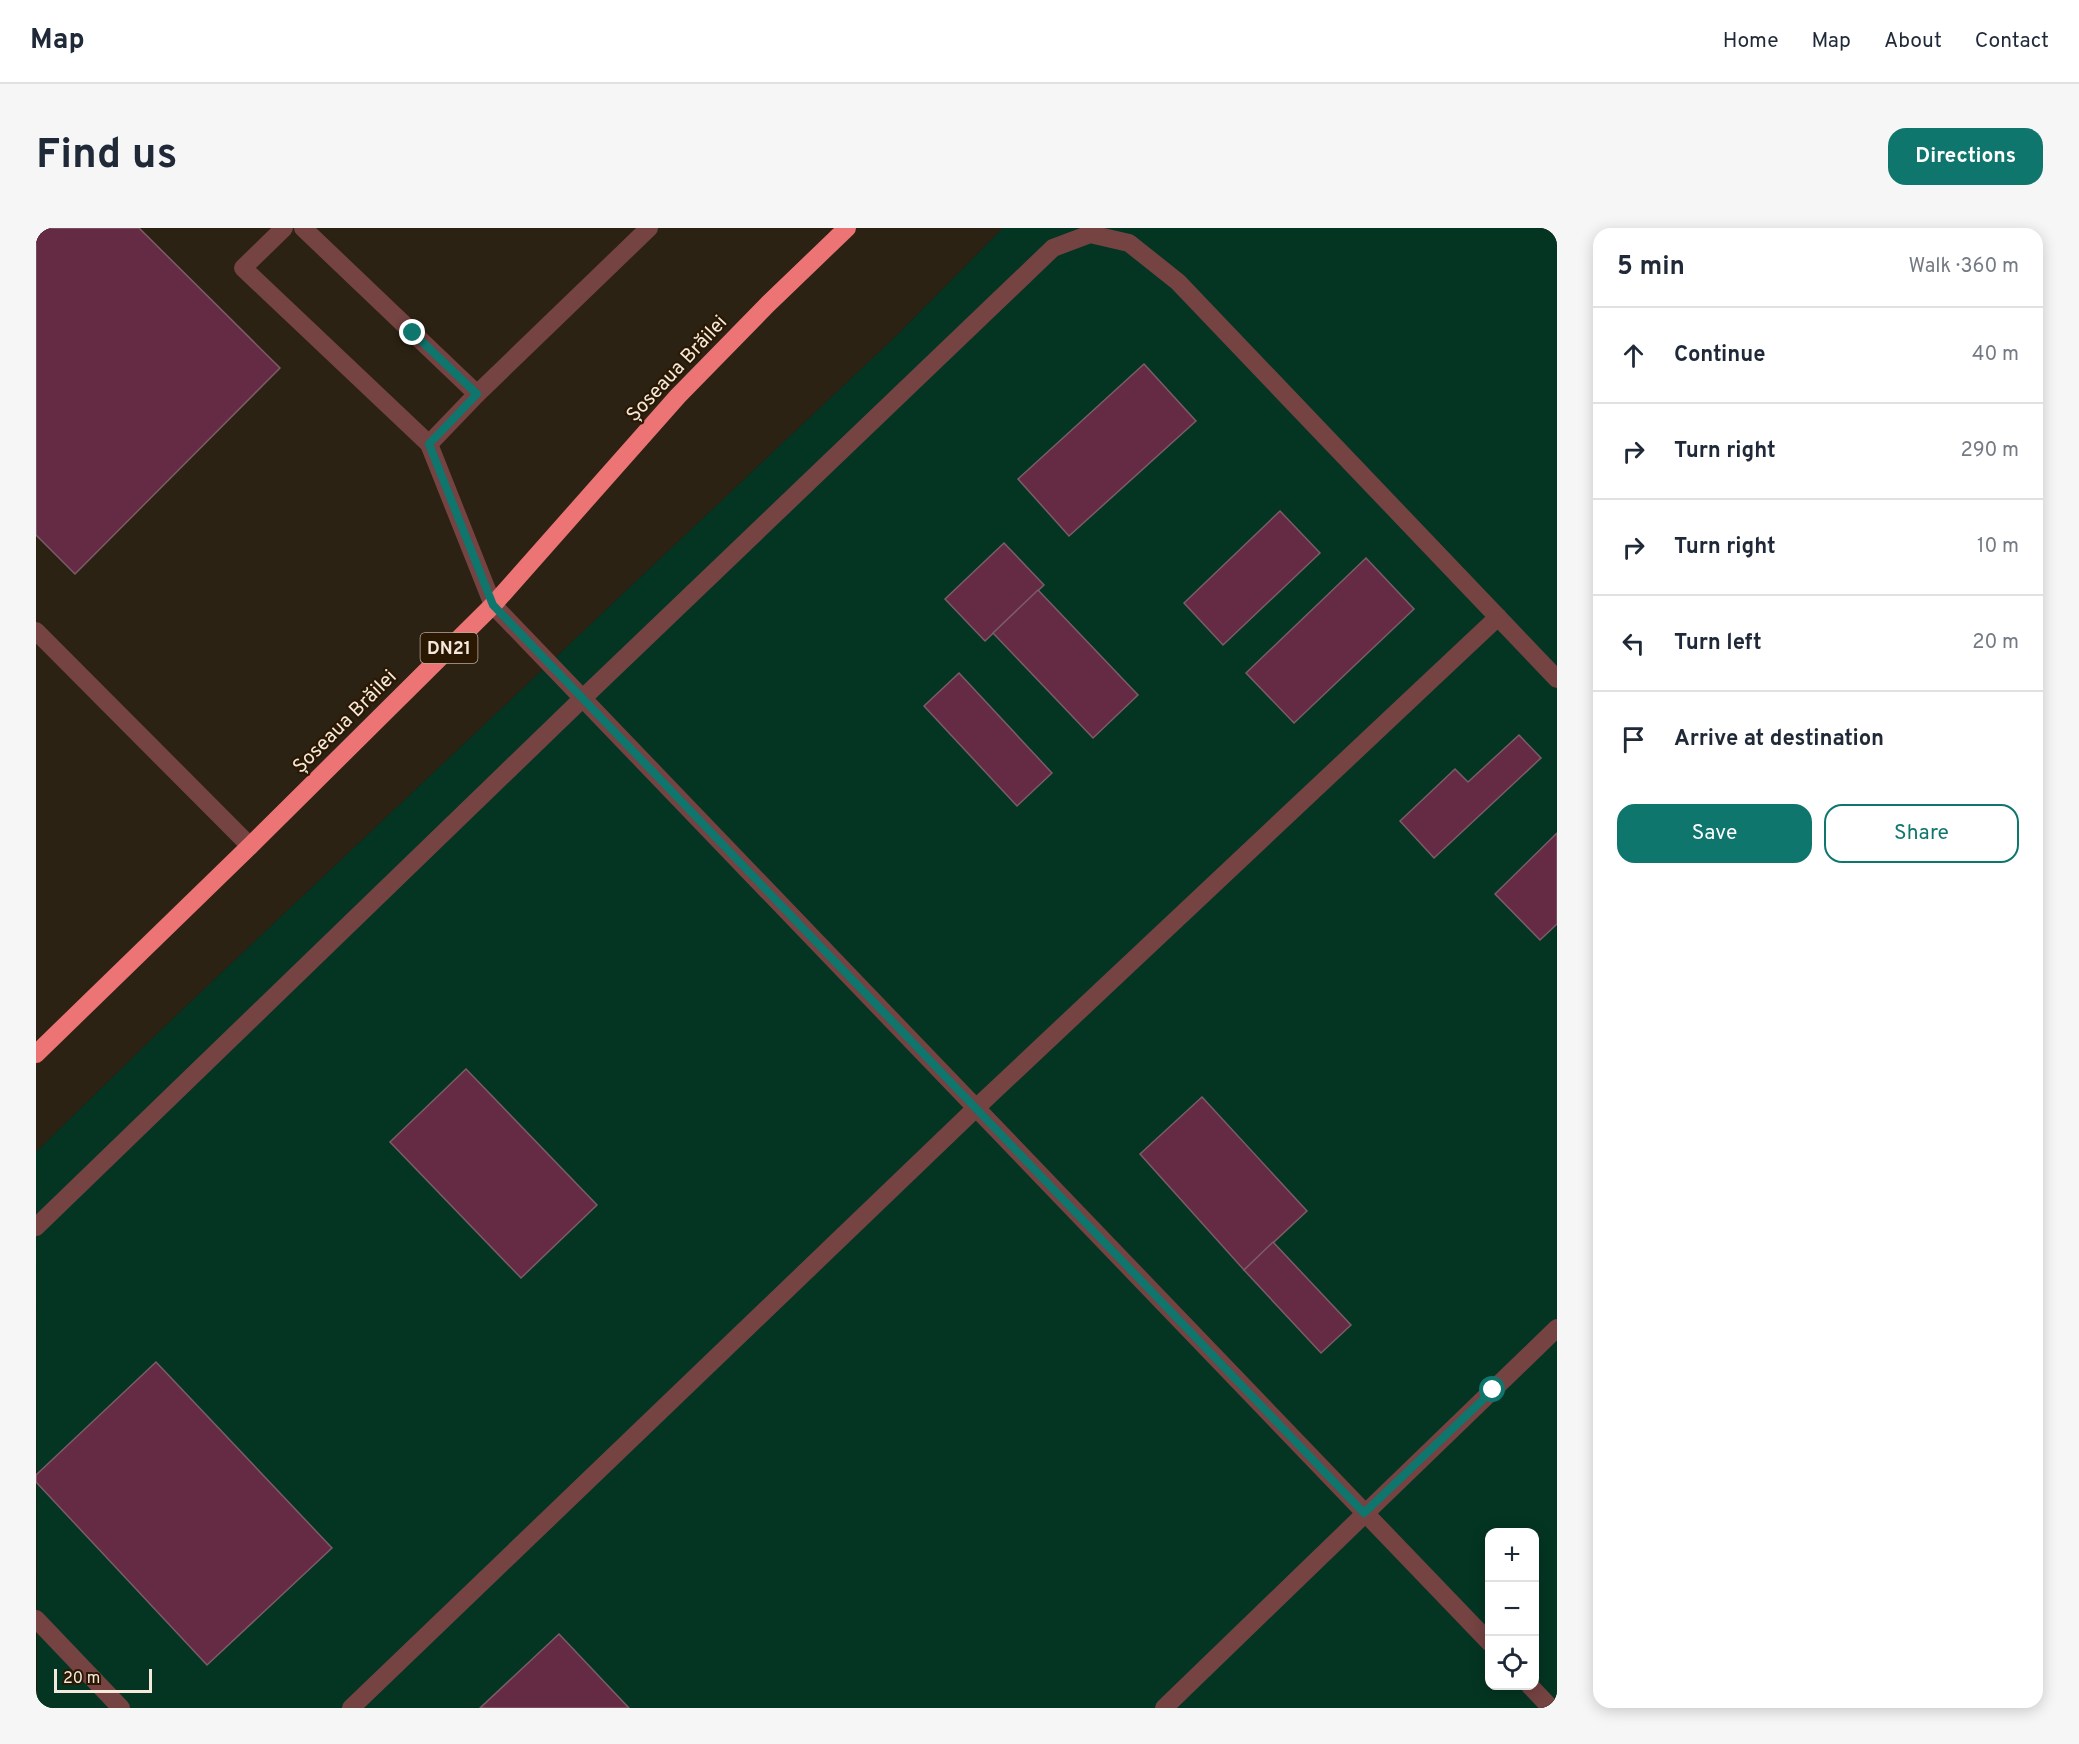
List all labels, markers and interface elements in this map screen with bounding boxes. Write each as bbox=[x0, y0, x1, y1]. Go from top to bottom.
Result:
text: Map bbox=[30, 23, 85, 59]
text: Home bbox=[1723, 28, 1779, 55]
text: Map bbox=[1812, 28, 1851, 55]
text: About bbox=[1884, 28, 1942, 55]
text: Contact bbox=[1975, 28, 2049, 55]
button: Directions bbox=[1888, 128, 2043, 185]
text: Find us bbox=[36, 130, 177, 183]
text: 5 min bbox=[1617, 251, 1685, 284]
text: Walk · 360 m bbox=[1908, 254, 2019, 280]
street label: Șoseaua Brăilei bbox=[621, 310, 734, 428]
route end bbox=[399, 319, 425, 345]
icon: ahead bbox=[1617, 339, 1650, 372]
text: Continue bbox=[1674, 342, 1765, 369]
text: 40 m bbox=[1972, 342, 2019, 368]
icon: right bbox=[1617, 435, 1650, 468]
text: Turn right bbox=[1674, 438, 1776, 465]
text: 290 m bbox=[1961, 438, 2019, 464]
icon: right bbox=[1617, 531, 1650, 564]
text: Turn right bbox=[1674, 534, 1776, 561]
text: 10 m bbox=[1977, 534, 2019, 560]
icon: left bbox=[1617, 627, 1650, 660]
text: Turn left bbox=[1674, 630, 1762, 657]
text: 20 m bbox=[1972, 630, 2019, 656]
road number: DN21 bbox=[420, 633, 478, 663]
street label: Șoseaua Brăilei bbox=[288, 665, 403, 780]
icon: arrive bbox=[1617, 723, 1650, 756]
text: Arrive at destination bbox=[1674, 726, 1884, 753]
button: Save bbox=[1617, 804, 1812, 863]
button: Share bbox=[1824, 804, 2019, 863]
route start bbox=[1479, 1376, 1505, 1402]
map controls bbox=[1485, 1528, 1539, 1690]
button: + bbox=[1485, 1528, 1539, 1582]
button: − bbox=[1485, 1582, 1539, 1636]
button: locate bbox=[1485, 1636, 1539, 1690]
scale bar bbox=[54, 1666, 152, 1694]
text: 20 m bbox=[63, 1669, 100, 1689]

